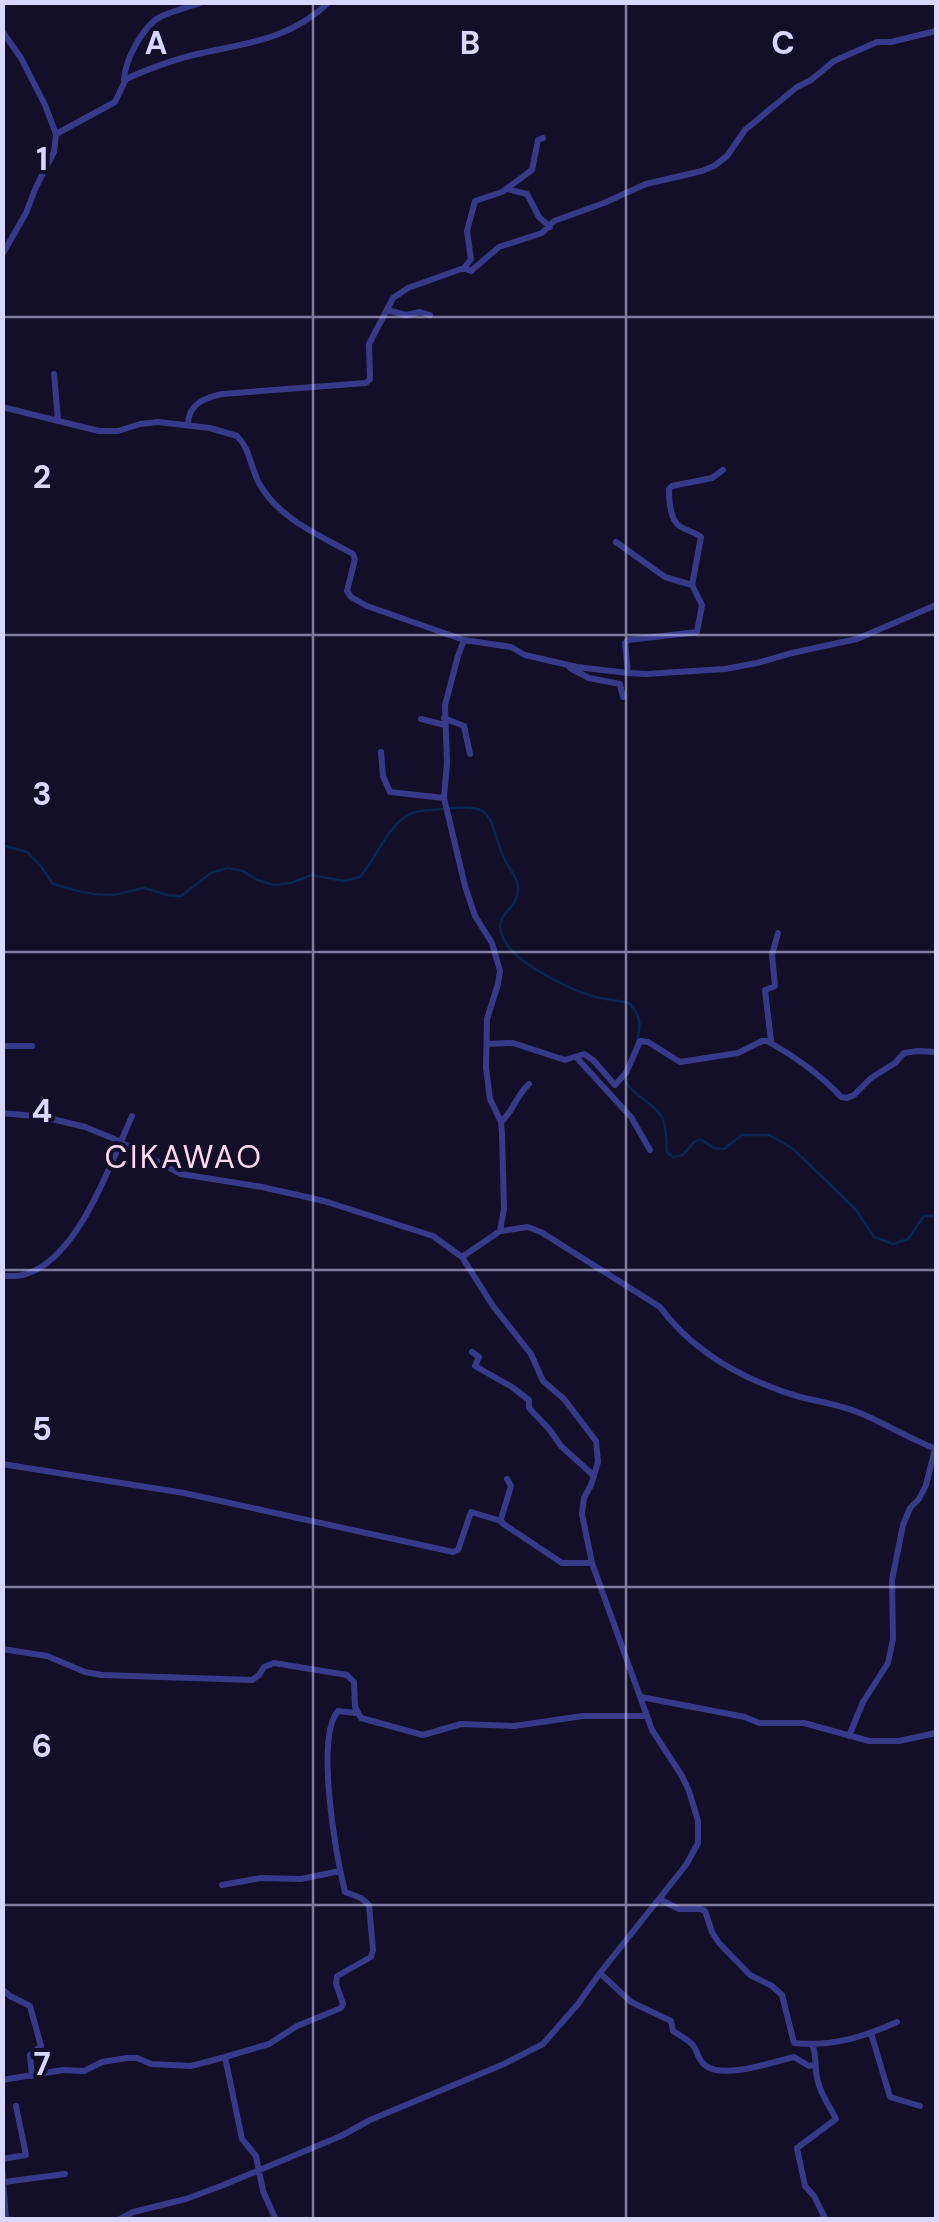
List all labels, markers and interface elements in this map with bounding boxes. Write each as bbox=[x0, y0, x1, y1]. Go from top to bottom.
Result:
text: A bbox=[145, 22, 167, 64]
text: B bbox=[460, 22, 480, 64]
text: C bbox=[771, 22, 795, 64]
text: 1 bbox=[36, 138, 48, 180]
text: 2 bbox=[33, 456, 51, 498]
text: 3 bbox=[32, 773, 52, 815]
text: 4 bbox=[32, 1090, 52, 1132]
district label: CIKAWAO bbox=[104, 1136, 264, 1178]
text: 5 bbox=[32, 1408, 52, 1450]
text: 6 bbox=[32, 1725, 52, 1767]
text: 7 bbox=[33, 2043, 51, 2085]

